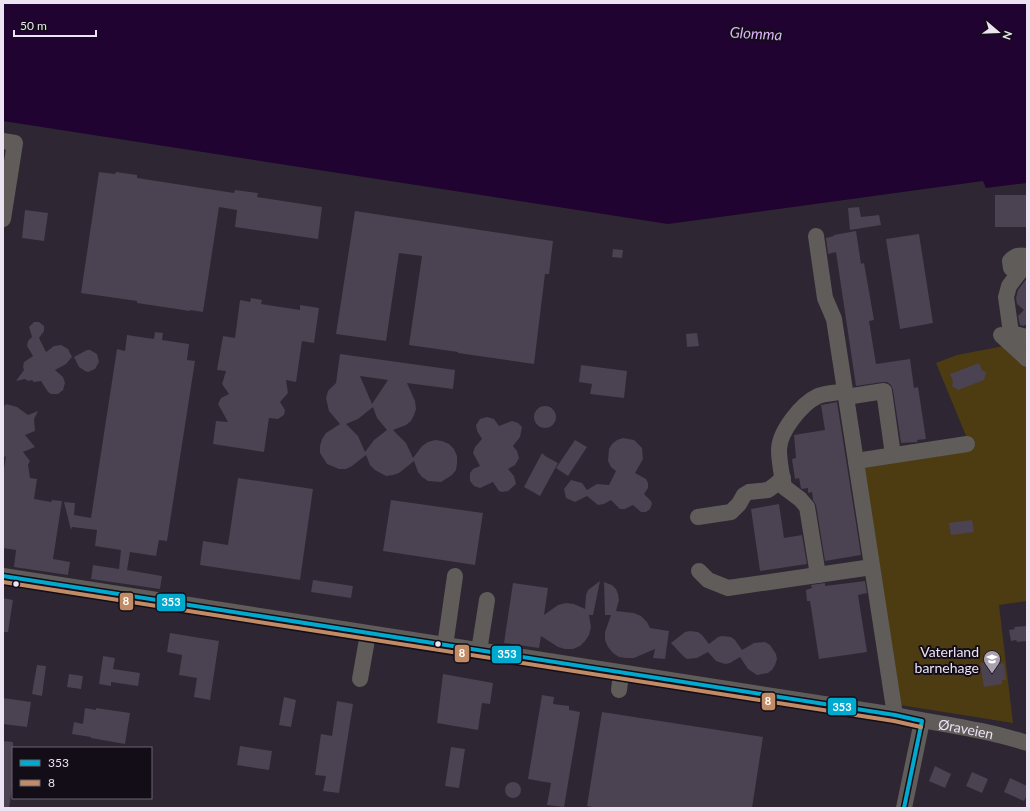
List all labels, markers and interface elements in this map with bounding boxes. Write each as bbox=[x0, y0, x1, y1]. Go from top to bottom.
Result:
scale bar bbox=[14, 12, 96, 38]
north arrow bbox=[978, 12, 1018, 52]
text: 50 m bbox=[20, 18, 47, 33]
water label: Glomma bbox=[729, 23, 783, 43]
text: N bbox=[1000, 29, 1015, 42]
unlabelled marker bbox=[11, 579, 21, 589]
line badge: 8 bbox=[119, 592, 134, 611]
line badge: 353 bbox=[156, 593, 186, 612]
text: 8 bbox=[123, 594, 129, 607]
text: 353 bbox=[161, 595, 181, 608]
unlabelled marker bbox=[433, 639, 443, 649]
place label: Vaterland barnehage bbox=[915, 643, 979, 676]
line badge: 8 bbox=[454, 644, 470, 663]
line badge: 353 bbox=[491, 645, 522, 664]
text: 8 bbox=[459, 646, 465, 659]
text: 353 bbox=[497, 647, 517, 660]
school or university icon: Vaterland barnehage bbox=[982, 649, 1002, 674]
line badge: 8 bbox=[761, 692, 776, 711]
text: 8 bbox=[765, 694, 771, 707]
line badge: 353 bbox=[827, 697, 857, 716]
text: 353 bbox=[832, 700, 852, 713]
street label: Øraveien bbox=[937, 715, 995, 742]
legend bbox=[12, 747, 152, 799]
text: 353 bbox=[48, 755, 69, 770]
text: 8 bbox=[48, 775, 55, 790]

